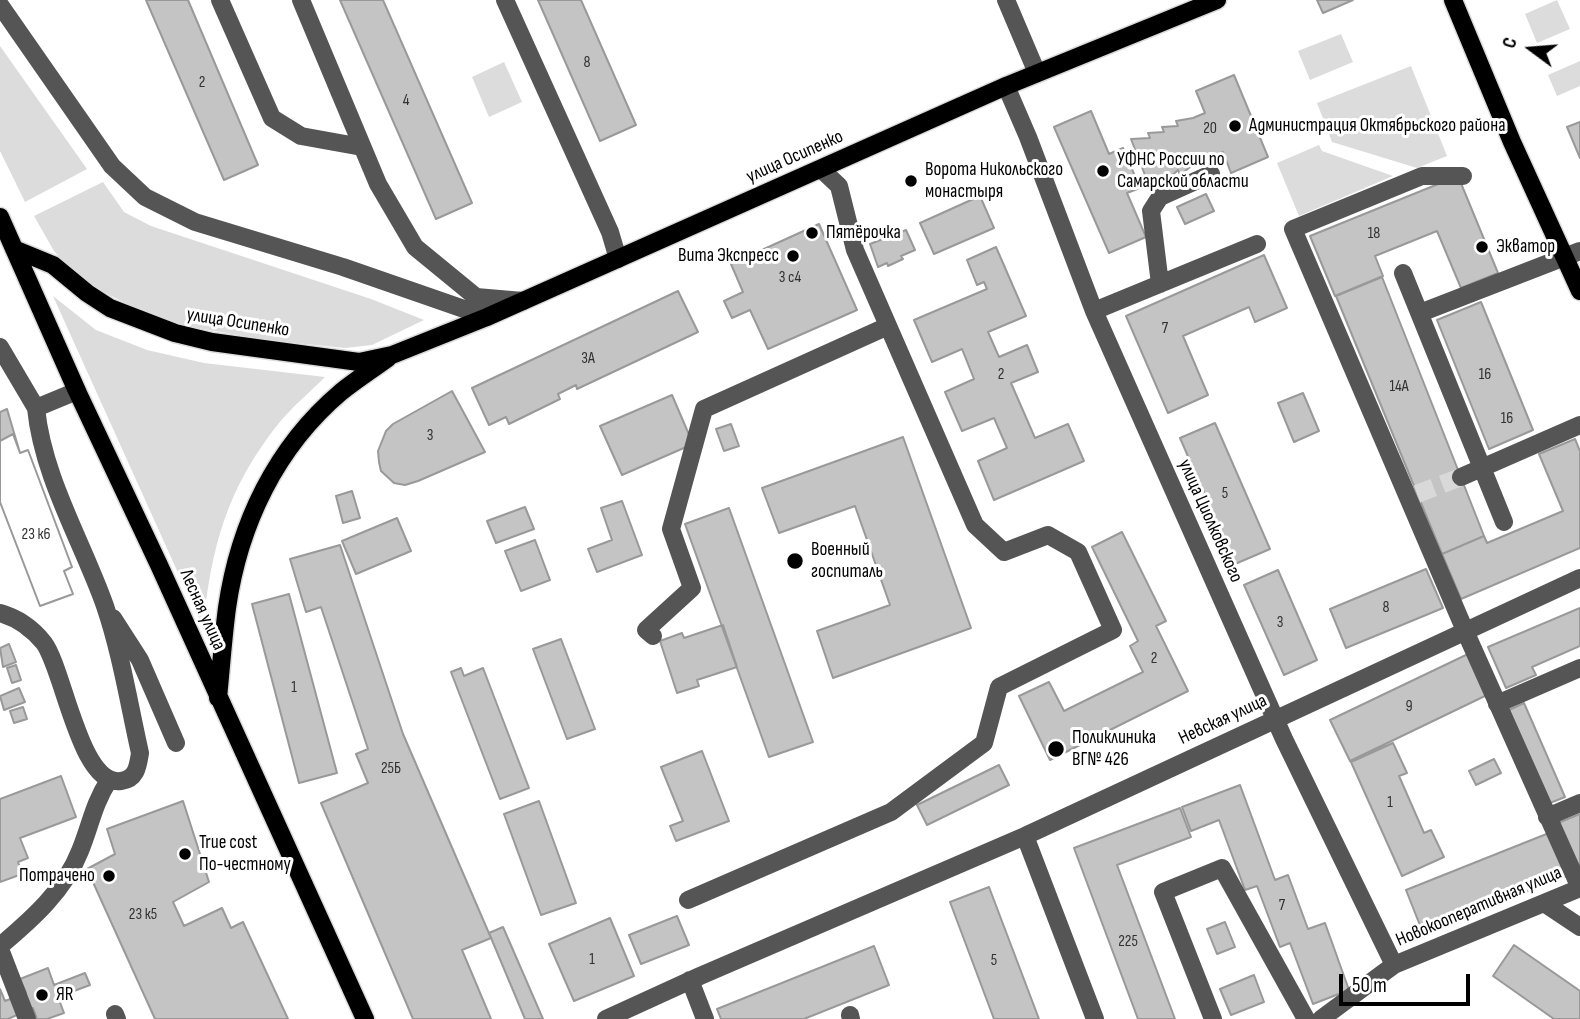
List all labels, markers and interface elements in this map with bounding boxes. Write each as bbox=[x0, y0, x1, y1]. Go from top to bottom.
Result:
north arrow bbox=[1496, 14, 1566, 84]
text: С bbox=[1498, 35, 1523, 51]
house number: 8 bbox=[583, 53, 591, 73]
house number: 2 bbox=[199, 73, 205, 93]
house number: 4 bbox=[403, 91, 409, 111]
place label: Администрация Октябрьского района bbox=[1249, 115, 1505, 137]
marker: Администрация Октябрьского района bbox=[1227, 118, 1243, 134]
house number: 20 bbox=[1203, 119, 1217, 139]
street label: улица Осипенко bbox=[743, 126, 847, 188]
place label: УФНС России по Самарской области bbox=[1117, 149, 1249, 193]
place label: Ворота Никольского монастыря bbox=[925, 159, 1063, 203]
marker: УФНС России по Самарской области bbox=[1095, 163, 1111, 179]
marker: Ворота Никольского монастыря bbox=[903, 173, 919, 189]
place label: Пятёрочка bbox=[826, 222, 901, 244]
house number: 18 bbox=[1368, 224, 1380, 244]
marker: Пятёрочка bbox=[804, 225, 820, 241]
place label: Экватор bbox=[1496, 236, 1555, 258]
marker: Экватор bbox=[1474, 239, 1490, 255]
place label: Вита Экспресс bbox=[678, 245, 779, 267]
marker: Вита Экспресс bbox=[785, 248, 801, 264]
house number: 3 с4 bbox=[779, 268, 801, 288]
street label: улица Осипенко bbox=[185, 304, 291, 342]
house number: 7 bbox=[1162, 319, 1168, 339]
house number: 3А bbox=[581, 349, 595, 369]
house number: 2 bbox=[998, 365, 1004, 385]
house number: 16 bbox=[1479, 365, 1491, 385]
house number: 14А bbox=[1389, 377, 1409, 397]
house number: 16 bbox=[1501, 409, 1513, 429]
house number: 3 bbox=[427, 426, 433, 446]
street label: улица Циолковского bbox=[1173, 456, 1247, 586]
house number: 5 bbox=[1222, 484, 1228, 504]
house number: 23 к6 bbox=[22, 525, 50, 545]
place label: Военный госпиталь bbox=[811, 539, 883, 583]
marker: Военный госпиталь bbox=[785, 551, 805, 571]
street label: Лесная улица bbox=[174, 566, 230, 654]
house number: 8 bbox=[1382, 598, 1390, 618]
house number: 3 bbox=[1277, 613, 1283, 633]
house number: 2 bbox=[1151, 649, 1157, 669]
house number: 1 bbox=[291, 678, 297, 698]
street label: Невская улица bbox=[1175, 690, 1271, 750]
house number: 9 bbox=[1405, 697, 1413, 717]
place label: Поликлиника ВГ№ 426 bbox=[1072, 727, 1156, 771]
marker: Поликлиника ВГ№ 426 bbox=[1046, 739, 1066, 759]
house number: 25Б bbox=[381, 759, 401, 779]
house number: 1 bbox=[1387, 793, 1393, 813]
place label: True cost По-честному bbox=[199, 832, 291, 876]
marker: True cost По-честному bbox=[177, 846, 193, 862]
street label: Новокооперативная улица bbox=[1393, 862, 1565, 952]
place label: Потрачено bbox=[19, 865, 95, 887]
marker: Потрачено bbox=[101, 868, 117, 884]
house number: 7 bbox=[1279, 896, 1285, 916]
house number: 23 к5 bbox=[129, 905, 157, 925]
house number: 225 bbox=[1118, 932, 1138, 952]
house number: 1 bbox=[589, 950, 595, 970]
house number: 5 bbox=[991, 951, 997, 971]
scale bar bbox=[1342, 960, 1473, 1004]
text: 50 m bbox=[1352, 973, 1387, 998]
place label: ЯR bbox=[56, 984, 74, 1006]
marker: ЯR bbox=[34, 987, 50, 1003]

